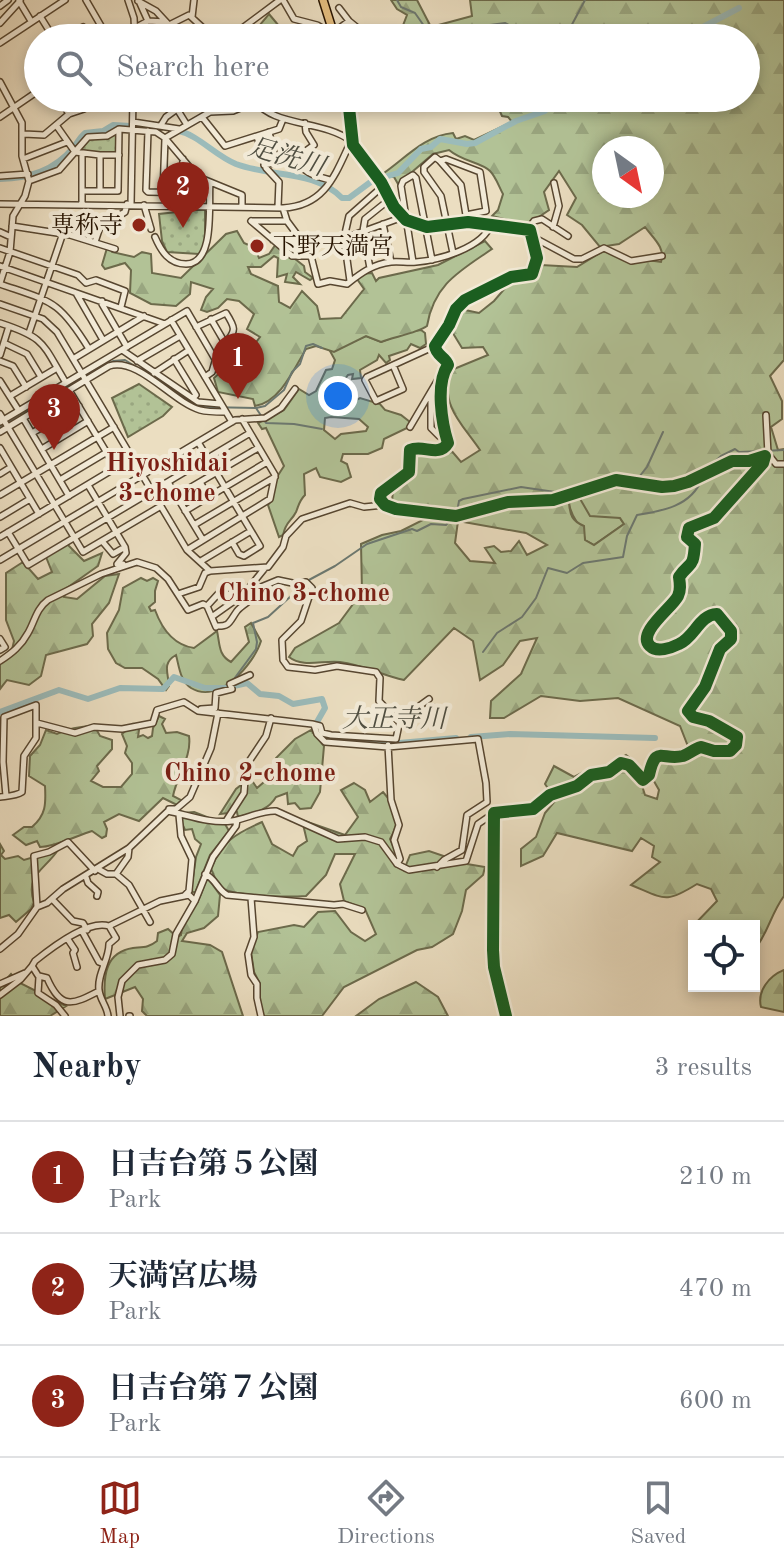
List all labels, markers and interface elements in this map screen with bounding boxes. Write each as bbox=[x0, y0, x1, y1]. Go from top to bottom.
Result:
search box bbox=[24, 24, 760, 112]
icon: search bbox=[52, 46, 96, 90]
text: Search here bbox=[116, 53, 270, 83]
water label: 足洗川 bbox=[245, 133, 331, 182]
north arrow bbox=[592, 136, 664, 208]
pin: 2 bbox=[157, 162, 209, 228]
place label: 専称寺 bbox=[51, 212, 123, 239]
marker: 専称寺 bbox=[130, 216, 148, 234]
place label: 下野天満宮 bbox=[273, 233, 393, 260]
marker: 下野天満宮 bbox=[248, 237, 266, 255]
pin: 1 bbox=[212, 333, 264, 399]
your location bbox=[318, 376, 358, 416]
pin: 3 bbox=[28, 384, 80, 450]
district label: Hiyoshidai 3-chome bbox=[106, 451, 228, 507]
district label: Chino 3-chome bbox=[218, 581, 390, 607]
water label: 大正寺川 bbox=[342, 705, 449, 733]
district label: Chino 2-chome bbox=[164, 761, 336, 787]
map controls bbox=[688, 920, 760, 992]
button: locate bbox=[688, 920, 760, 992]
text: Nearby bbox=[32, 1051, 142, 1085]
text: 3 results bbox=[654, 1055, 752, 1081]
text: 日吉台第５公園 bbox=[108, 1150, 318, 1180]
text: 1 bbox=[50, 1164, 66, 1190]
text: 210 m bbox=[679, 1164, 752, 1190]
text: Park bbox=[108, 1187, 162, 1213]
text: 天満宮広場 bbox=[108, 1262, 258, 1292]
text: 2 bbox=[50, 1276, 66, 1302]
text: 470 m bbox=[679, 1276, 752, 1302]
text: Park bbox=[108, 1299, 162, 1325]
text: 日吉台第７公園 bbox=[108, 1374, 318, 1404]
text: 3 bbox=[50, 1388, 66, 1414]
text: 600 m bbox=[679, 1388, 752, 1414]
text: Park bbox=[108, 1411, 162, 1437]
tab: Map bbox=[98, 1476, 142, 1551]
tab: Directions bbox=[337, 1476, 435, 1551]
tab: Saved bbox=[630, 1476, 686, 1551]

